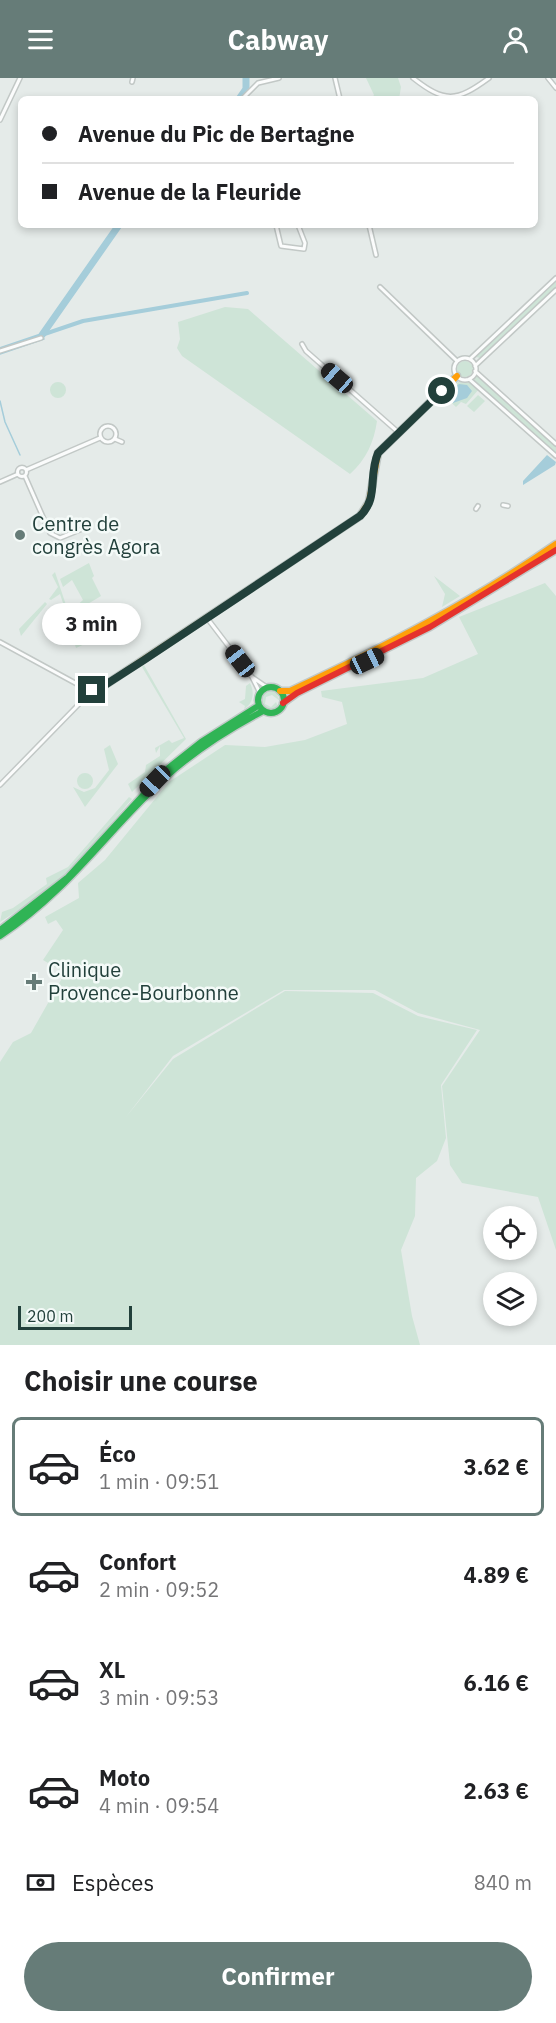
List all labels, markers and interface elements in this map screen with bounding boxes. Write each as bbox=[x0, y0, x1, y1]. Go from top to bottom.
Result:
text: Cabway bbox=[228, 22, 328, 57]
icon: menu bbox=[24, 23, 57, 56]
icon: person bbox=[499, 23, 532, 56]
text: Avenue du Pic de Bertagne bbox=[78, 119, 355, 148]
text: Avenue de la Fleuride bbox=[78, 177, 301, 206]
car bbox=[318, 359, 356, 397]
route start bbox=[428, 377, 455, 404]
place label: Centre de congrès Agora bbox=[32, 510, 160, 560]
marker: Centre de congrès Agora bbox=[13, 528, 27, 542]
callout: 3 min bbox=[42, 603, 142, 645]
text: 3 min bbox=[65, 610, 118, 637]
car bbox=[222, 641, 258, 681]
car bbox=[347, 645, 387, 677]
route end bbox=[78, 676, 105, 703]
car bbox=[136, 762, 174, 800]
place label: Clinique Provence-Bourbonne bbox=[48, 956, 239, 1006]
marker: Clinique Provence-Bourbonne bbox=[25, 973, 43, 991]
map controls bbox=[483, 1206, 537, 1326]
button: locate bbox=[483, 1206, 537, 1260]
button: layers bbox=[483, 1272, 537, 1326]
scale bar bbox=[18, 1303, 132, 1330]
text: 200 m bbox=[27, 1306, 74, 1326]
text: Choisir une course bbox=[24, 1363, 258, 1398]
text: Éco bbox=[99, 1439, 136, 1468]
icon: car bbox=[27, 1440, 81, 1494]
text: 3.62 € bbox=[464, 1452, 529, 1481]
text: 1 min · 09:51 bbox=[99, 1468, 219, 1495]
text: Confort bbox=[99, 1547, 177, 1576]
icon: car bbox=[27, 1548, 81, 1602]
text: 4.89 € bbox=[464, 1560, 529, 1589]
text: 2 min · 09:52 bbox=[99, 1576, 219, 1603]
text: XL bbox=[99, 1655, 125, 1684]
icon: car bbox=[27, 1656, 81, 1710]
text: 6.16 € bbox=[464, 1668, 529, 1697]
text: 3 min · 09:53 bbox=[99, 1684, 219, 1711]
text: Moto bbox=[99, 1763, 150, 1792]
icon: car bbox=[27, 1764, 81, 1818]
text: 2.63 € bbox=[464, 1776, 529, 1805]
text: 4 min · 09:54 bbox=[99, 1792, 219, 1819]
icon: cash bbox=[24, 1866, 57, 1899]
text: Espèces bbox=[72, 1868, 154, 1897]
text: 840 m bbox=[474, 1869, 532, 1896]
button: Confirmer bbox=[24, 1942, 532, 2011]

